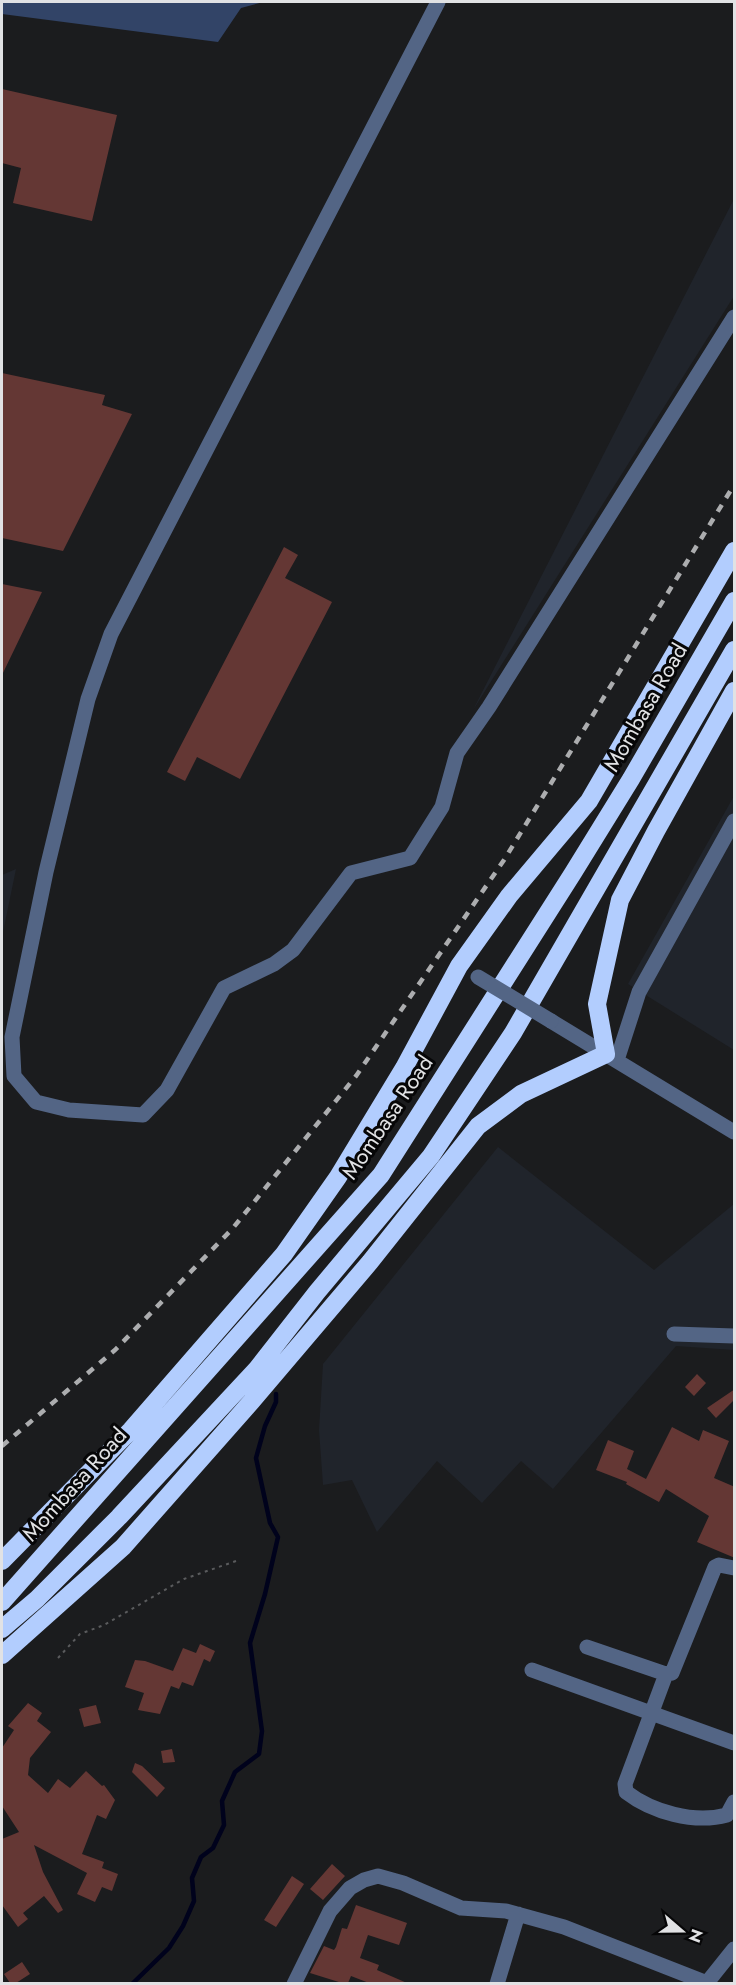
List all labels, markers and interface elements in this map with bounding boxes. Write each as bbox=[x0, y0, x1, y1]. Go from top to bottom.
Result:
street label: Mombasa Road bbox=[595, 637, 695, 777]
street label: Mombasa Road bbox=[334, 1049, 440, 1185]
street label: Mombasa Road bbox=[14, 1420, 134, 1548]
north arrow bbox=[652, 1901, 712, 1961]
text: N bbox=[683, 1926, 709, 1946]

